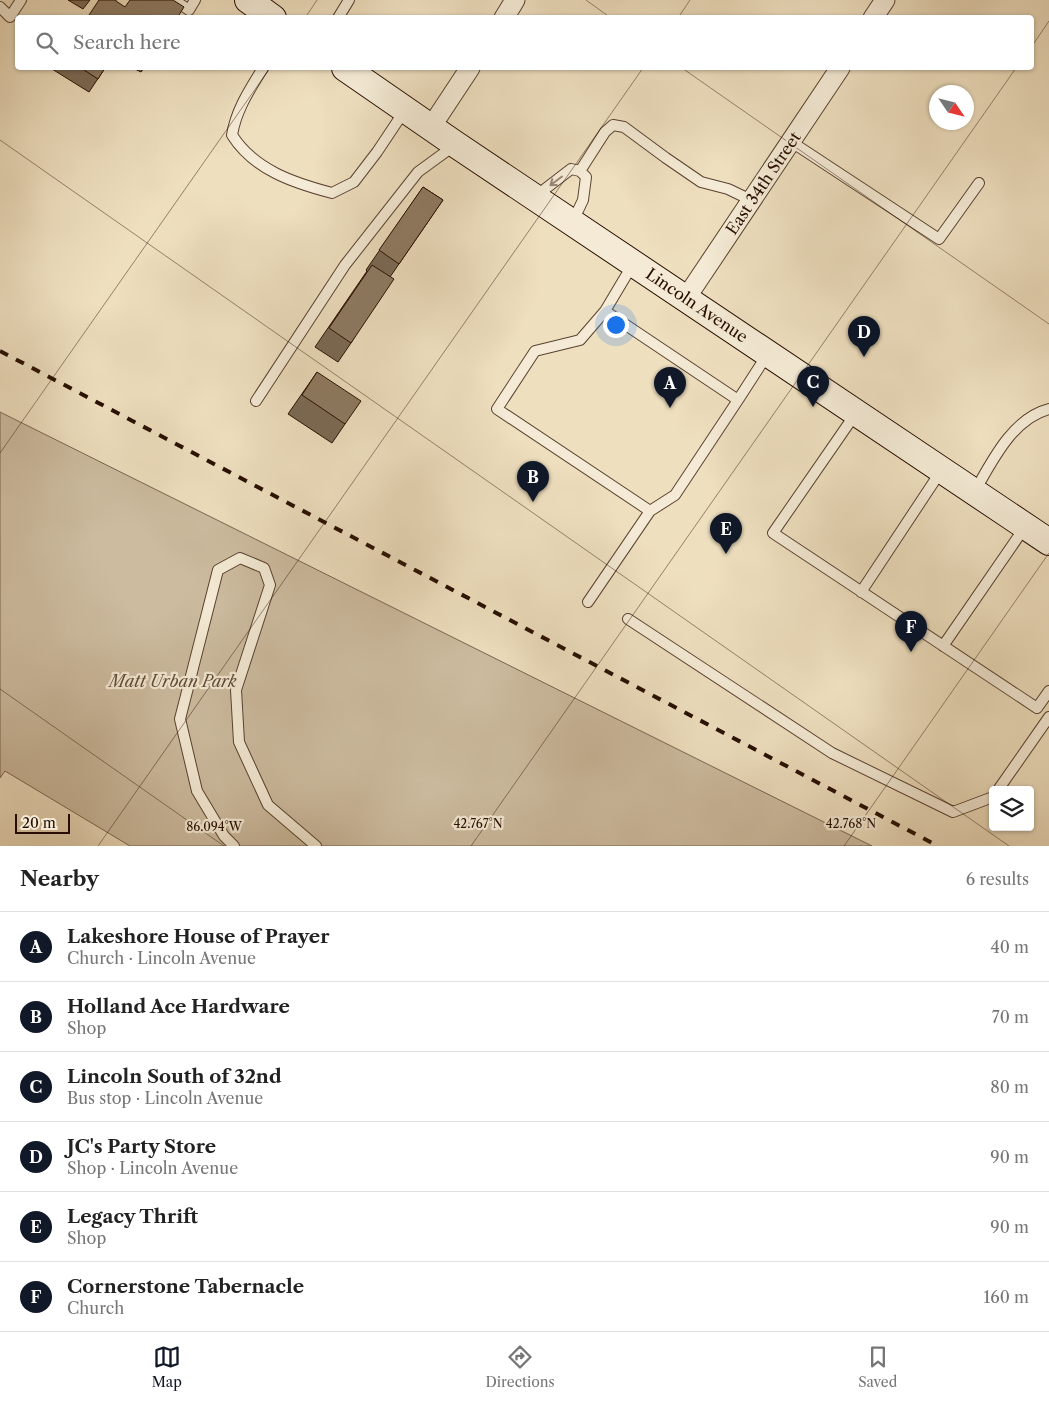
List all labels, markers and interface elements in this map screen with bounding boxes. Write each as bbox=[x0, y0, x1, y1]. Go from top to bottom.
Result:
search box bbox=[15, 15, 1034, 70]
icon: search bbox=[33, 29, 61, 57]
text: Search here bbox=[73, 31, 181, 54]
north arrow bbox=[929, 85, 974, 130]
street label: East 34th Street bbox=[721, 128, 805, 238]
one-way arrow bbox=[550, 175, 563, 186]
street label: Lincoln Avenue bbox=[642, 263, 752, 347]
your location bbox=[603, 312, 629, 338]
pin: D bbox=[848, 316, 880, 357]
pin: C bbox=[797, 366, 829, 407]
pin: A bbox=[654, 367, 686, 408]
pin: B bbox=[517, 461, 549, 502]
pin: E bbox=[710, 513, 742, 554]
pin: F bbox=[895, 611, 927, 652]
park label: Matt Urban Park bbox=[107, 671, 237, 691]
map controls bbox=[989, 786, 1034, 831]
button: layers bbox=[989, 786, 1034, 831]
scale bar bbox=[15, 811, 70, 834]
text: 20 m bbox=[22, 814, 56, 832]
text: 42.767°N bbox=[453, 816, 503, 831]
text: 42.768°N bbox=[826, 816, 876, 831]
text: 86.094°W bbox=[186, 819, 243, 834]
text: Nearby bbox=[20, 866, 99, 891]
text: 6 results bbox=[966, 869, 1029, 889]
text: Lakeshore House of Prayer bbox=[67, 925, 329, 948]
text: A bbox=[30, 937, 42, 957]
text: 40 m bbox=[990, 937, 1029, 957]
text: Church · Lincoln Avenue bbox=[67, 948, 256, 968]
text: Holland Ace Hardware bbox=[67, 995, 290, 1018]
text: B bbox=[30, 1007, 42, 1027]
text: 70 m bbox=[992, 1007, 1029, 1027]
text: Shop bbox=[67, 1018, 106, 1038]
text: Lincoln South of 32nd bbox=[67, 1065, 282, 1088]
text: C bbox=[30, 1077, 42, 1097]
text: 80 m bbox=[990, 1077, 1029, 1097]
text: Bus stop · Lincoln Avenue bbox=[67, 1088, 263, 1108]
text: JC's Party Store bbox=[67, 1135, 216, 1158]
text: D bbox=[29, 1147, 43, 1167]
text: 90 m bbox=[990, 1147, 1029, 1167]
text: Shop · Lincoln Avenue bbox=[67, 1158, 238, 1178]
text: Legacy Thrift bbox=[67, 1205, 198, 1228]
text: E bbox=[30, 1217, 42, 1237]
text: 90 m bbox=[990, 1217, 1029, 1237]
text: Shop bbox=[67, 1228, 106, 1248]
text: Cornerstone Tabernacle bbox=[67, 1275, 304, 1298]
text: F bbox=[31, 1287, 41, 1307]
text: 160 m bbox=[984, 1287, 1029, 1307]
text: Church bbox=[67, 1298, 124, 1318]
tab: Map bbox=[152, 1343, 182, 1391]
tab: Directions bbox=[485, 1343, 555, 1391]
tab: Saved bbox=[858, 1343, 897, 1391]

